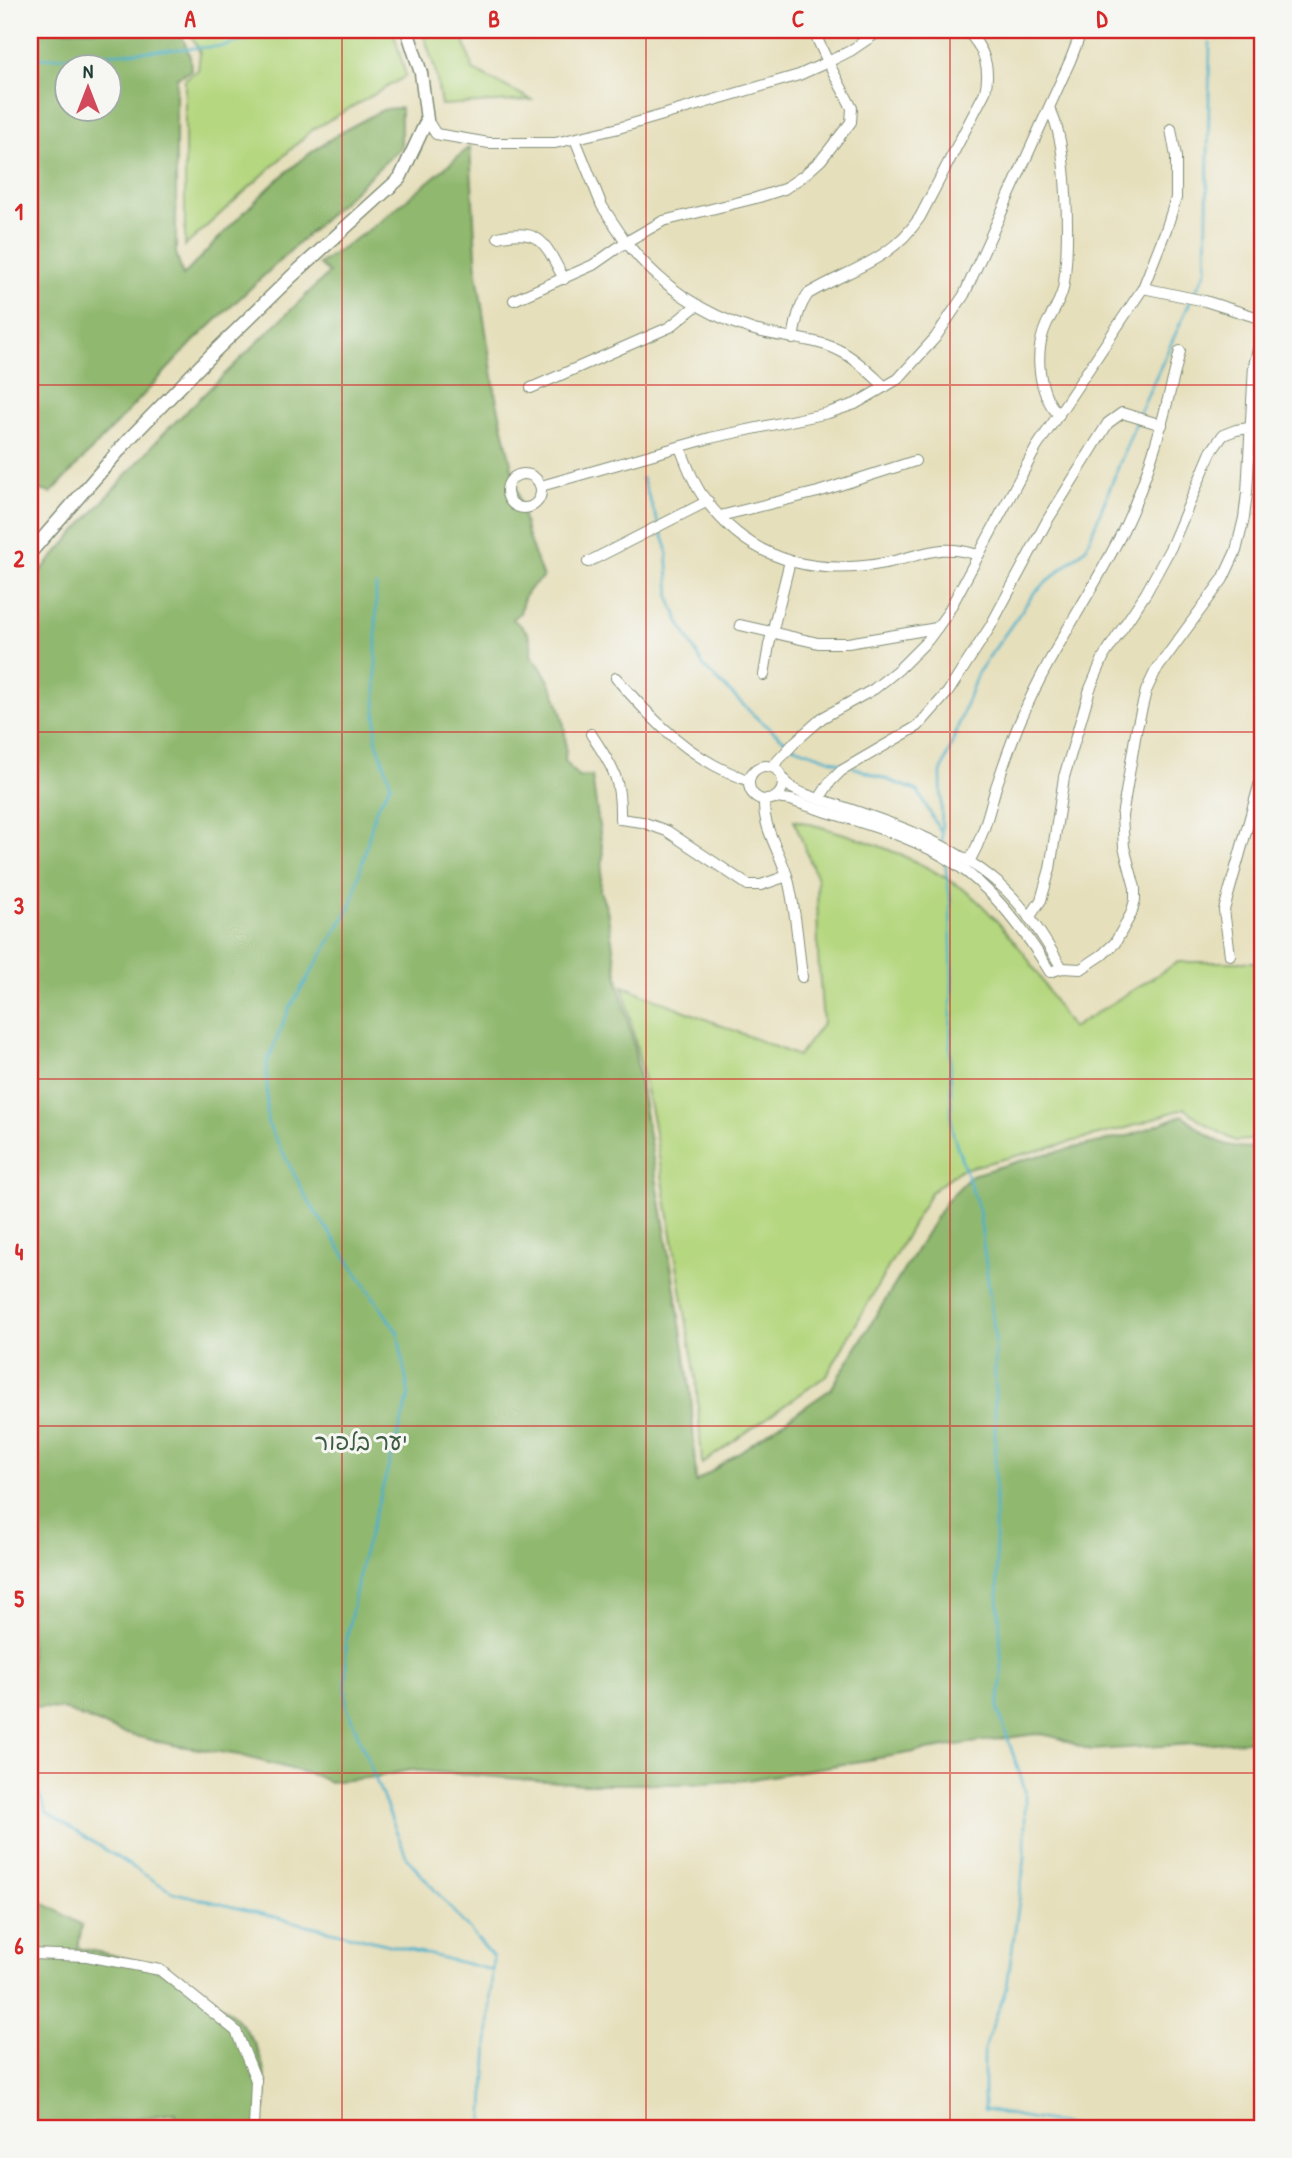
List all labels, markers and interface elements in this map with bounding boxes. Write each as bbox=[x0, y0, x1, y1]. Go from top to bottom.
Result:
text: A bbox=[184, 3, 196, 34]
text: B bbox=[488, 3, 500, 34]
text: C bbox=[792, 3, 804, 34]
text: D bbox=[1097, 3, 1109, 34]
north arrow bbox=[52, 52, 122, 122]
text: N bbox=[83, 58, 93, 84]
text: 1 bbox=[15, 196, 23, 227]
text: 2 bbox=[14, 543, 25, 574]
text: 3 bbox=[14, 890, 24, 921]
text: 4 bbox=[15, 1236, 24, 1267]
park label: יער בלפור bbox=[314, 1426, 408, 1457]
text: 5 bbox=[14, 1583, 24, 1614]
text: 6 bbox=[14, 1930, 24, 1961]

